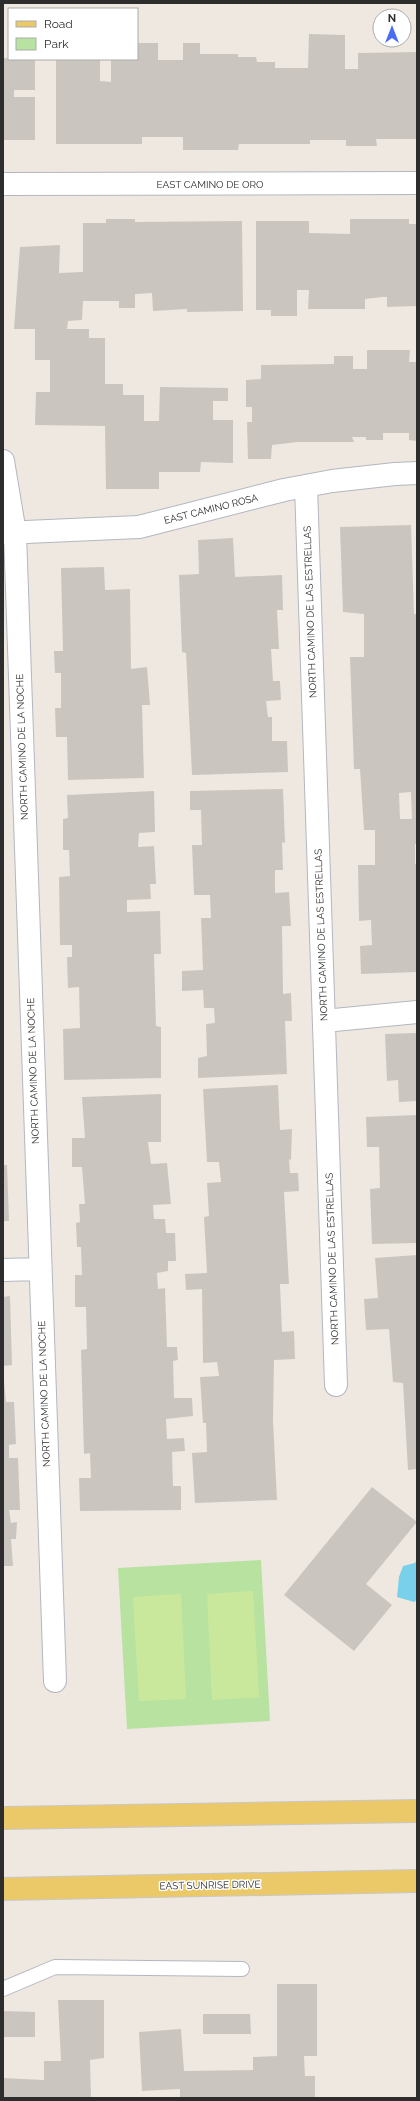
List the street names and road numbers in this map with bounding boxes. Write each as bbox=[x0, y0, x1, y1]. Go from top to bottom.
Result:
street label: EAST CAMINO DE ORO bbox=[156, 179, 264, 190]
street label: EAST CAMINO ROSA bbox=[163, 492, 259, 526]
street label: NORTH CAMINO DE LAS ESTRELLAS bbox=[301, 526, 319, 698]
street label: NORTH CAMINO DE LA NOCHE bbox=[14, 674, 30, 820]
street label: NORTH CAMINO DE LAS ESTRELLAS bbox=[312, 849, 330, 1021]
street label: NORTH CAMINO DE LA NOCHE bbox=[25, 998, 41, 1144]
street label: NORTH CAMINO DE LAS ESTRELLAS bbox=[323, 1173, 341, 1345]
street label: NORTH CAMINO DE LA NOCHE bbox=[36, 1321, 52, 1467]
street label: EAST SUNRISE DRIVE bbox=[159, 1879, 261, 1891]

